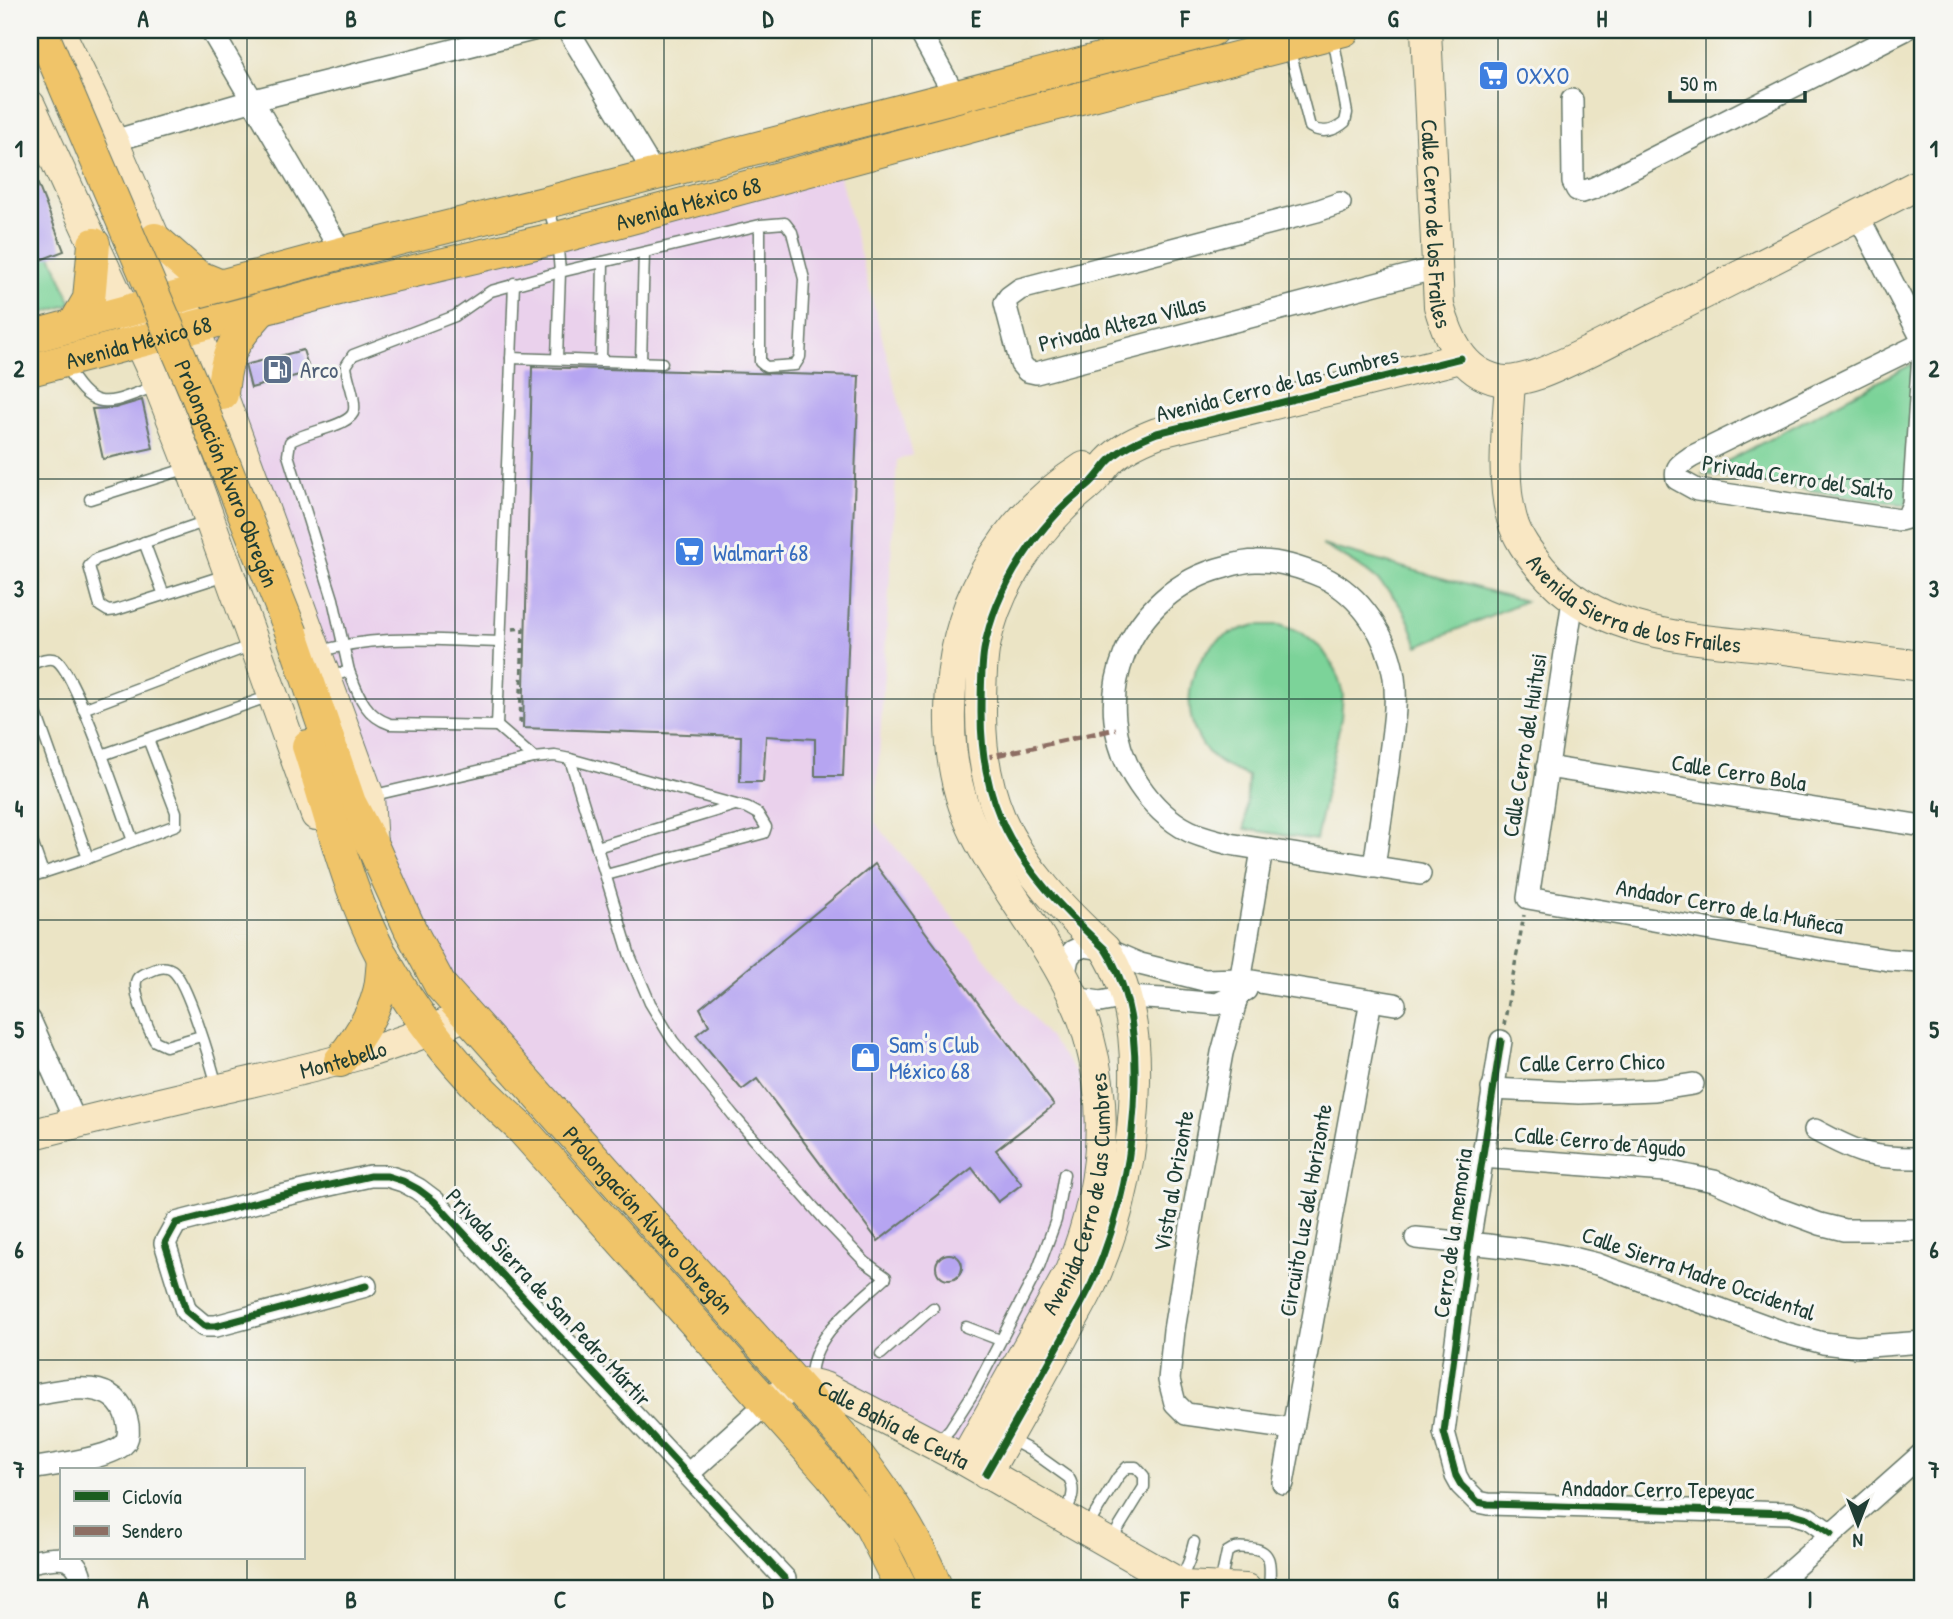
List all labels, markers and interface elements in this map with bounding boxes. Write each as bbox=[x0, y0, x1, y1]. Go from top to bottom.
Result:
text: A bbox=[137, 3, 149, 34]
text: B bbox=[345, 3, 357, 34]
text: C bbox=[554, 3, 566, 34]
text: D bbox=[763, 3, 775, 34]
text: E bbox=[971, 3, 982, 34]
text: F bbox=[1180, 3, 1191, 34]
text: G bbox=[1387, 3, 1399, 34]
text: H bbox=[1597, 3, 1608, 34]
text: I bbox=[1807, 3, 1813, 34]
supermarket icon: OXXO bbox=[1476, 58, 1510, 92]
place label: OXXO bbox=[1516, 60, 1569, 91]
scale bar bbox=[1670, 60, 1804, 104]
text: 50 m bbox=[1680, 69, 1717, 98]
street label: Calle Cerro de los Frailes bbox=[1415, 119, 1460, 332]
text: 1 bbox=[15, 133, 23, 164]
text: 1 bbox=[1930, 133, 1938, 164]
street label: Avenida México 68 bbox=[612, 168, 764, 237]
street label: Privada Alteza Villas bbox=[1035, 287, 1209, 359]
street label: Avenida México 68 bbox=[62, 308, 215, 376]
street label: Avenida Cerro de las Cumbres bbox=[1152, 339, 1402, 429]
fuel station icon: Arco bbox=[260, 352, 294, 386]
text: 2 bbox=[14, 353, 25, 384]
text: 2 bbox=[1929, 353, 1940, 384]
place label: Arco bbox=[300, 354, 338, 385]
street label: Prolongación Álvaro Obregón bbox=[168, 355, 287, 592]
street label: Privada Cerro del Salto bbox=[1700, 447, 1896, 507]
supermarket icon: Walmart 68 bbox=[673, 535, 707, 569]
place label: Walmart 68 bbox=[713, 537, 808, 568]
street label: Avenida Sierra de los Frailes bbox=[1520, 547, 1743, 659]
text: 3 bbox=[14, 573, 24, 604]
text: 3 bbox=[1929, 573, 1939, 604]
street label: Calle Cerro del Huitusi bbox=[1494, 651, 1554, 839]
street label: Calle Cerro Bola bbox=[1669, 746, 1809, 798]
text: 4 bbox=[15, 793, 24, 824]
text: 4 bbox=[1930, 793, 1939, 824]
street label: Andador Cerro de la Muñeca bbox=[1614, 871, 1846, 941]
text: 5 bbox=[14, 1014, 24, 1045]
text: 5 bbox=[1929, 1014, 1939, 1045]
place label: Sam's Club México 68 bbox=[889, 1029, 980, 1086]
street label: Montebello bbox=[297, 1032, 390, 1085]
shop icon: Sam's Club México 68 bbox=[849, 1040, 883, 1074]
street label: Calle Cerro Chico bbox=[1519, 1045, 1665, 1079]
street label: Avenida Cerro de las Cumbres bbox=[1033, 1071, 1116, 1320]
street label: Circuito Luz del Horizonte bbox=[1271, 1101, 1339, 1319]
street label: Vista al Orizonte bbox=[1145, 1108, 1201, 1254]
street label: Calle Cerro de Agudo bbox=[1513, 1118, 1687, 1164]
street label: Prolongación Álvaro Obregón bbox=[557, 1119, 741, 1320]
street label: Cerro de la memoria bbox=[1425, 1146, 1479, 1320]
street label: Privada Sierra de San Pedro Mártir bbox=[439, 1181, 659, 1413]
street label: Calle Sierra Madre Occidental bbox=[1578, 1218, 1821, 1328]
text: 6 bbox=[14, 1234, 24, 1265]
text: 6 bbox=[1929, 1234, 1939, 1265]
street label: Calle Bahía de Ceuta bbox=[813, 1371, 975, 1476]
text: 7 bbox=[12, 1454, 25, 1485]
text: 7 bbox=[1927, 1454, 1940, 1485]
legend bbox=[60, 1468, 304, 1560]
street label: Andador Cerro Tepeyac bbox=[1561, 1472, 1755, 1506]
text: Ciclovía bbox=[122, 1482, 182, 1511]
north arrow bbox=[1824, 1490, 1894, 1560]
text: Sendero bbox=[122, 1516, 183, 1545]
text: N bbox=[1853, 1528, 1863, 1554]
text: A bbox=[137, 1584, 149, 1615]
text: B bbox=[345, 1584, 357, 1615]
text: C bbox=[554, 1584, 566, 1615]
text: D bbox=[763, 1584, 775, 1615]
text: E bbox=[971, 1584, 982, 1615]
text: F bbox=[1180, 1584, 1191, 1615]
text: G bbox=[1387, 1584, 1399, 1615]
text: H bbox=[1597, 1584, 1608, 1615]
text: I bbox=[1807, 1584, 1813, 1615]

